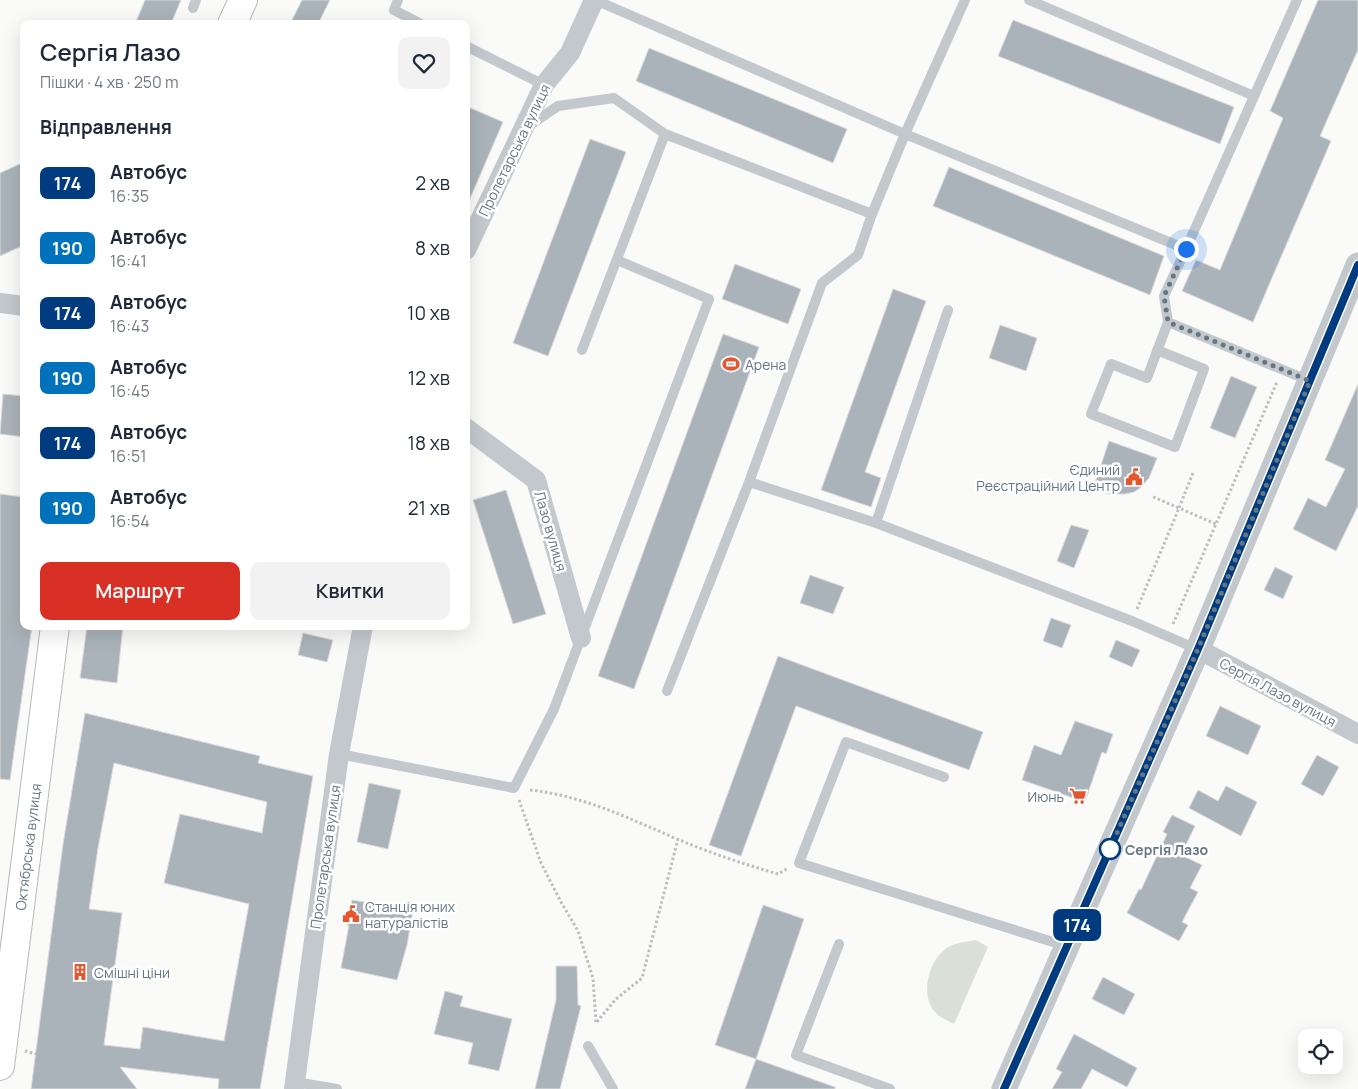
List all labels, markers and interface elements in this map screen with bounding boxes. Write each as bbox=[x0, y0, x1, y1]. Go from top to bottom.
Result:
text: Сергія Лазо bbox=[40, 35, 181, 68]
button: heart bbox=[398, 37, 450, 89]
text: Пішки · 4 хв · 250 m bbox=[40, 71, 179, 93]
street label: Пролетарська вулиця bbox=[474, 81, 554, 219]
text: Відправлення bbox=[40, 114, 172, 140]
text: Автобус bbox=[110, 159, 187, 185]
text: 2 хв bbox=[415, 170, 450, 196]
text: 174 bbox=[54, 171, 81, 195]
text: 16:35 bbox=[110, 185, 149, 207]
text: Автобус bbox=[110, 224, 187, 250]
text: 8 хв bbox=[415, 235, 450, 261]
text: 190 bbox=[52, 236, 83, 260]
your location bbox=[1174, 237, 1199, 262]
text: 16:41 bbox=[110, 250, 147, 272]
text: Автобус bbox=[110, 289, 187, 315]
text: 10 хв bbox=[407, 300, 450, 326]
text: 174 bbox=[54, 301, 81, 325]
text: 16:43 bbox=[110, 315, 149, 337]
text: Автобус bbox=[110, 354, 187, 380]
sports icon: Арена bbox=[721, 354, 741, 374]
place label: Арена bbox=[745, 355, 786, 374]
text: 12 хв bbox=[408, 365, 450, 391]
text: 190 bbox=[52, 366, 83, 390]
text: 16:45 bbox=[110, 380, 150, 402]
text: Автобус bbox=[110, 419, 187, 445]
text: 18 хв bbox=[408, 430, 450, 456]
text: 174 bbox=[54, 431, 81, 455]
text: 16:51 bbox=[110, 445, 146, 467]
place label: Єдиний Реєстраційний Центр bbox=[976, 460, 1120, 495]
public building icon: Єдиний Реєстраційний Центр bbox=[1124, 467, 1144, 487]
text: Автобус bbox=[110, 484, 187, 510]
street label: Лазо вулиця bbox=[530, 489, 572, 573]
text: 21 хв bbox=[408, 495, 450, 521]
text: 190 bbox=[52, 496, 83, 520]
text: 16:54 bbox=[110, 510, 150, 532]
button: Маршрут bbox=[40, 562, 240, 620]
button: Квитки bbox=[250, 562, 450, 620]
street label: Сергія Лазо вулиця bbox=[1216, 653, 1340, 731]
street label: Октябрська вулиця bbox=[10, 782, 45, 911]
street label: Пролетарська вулиця bbox=[306, 784, 344, 930]
supermarket icon: Июнь bbox=[1068, 786, 1088, 806]
place label: Июнь bbox=[1028, 787, 1064, 806]
marker: Сергія Лазо bbox=[1099, 838, 1121, 860]
place label: Сергія Лазо bbox=[1125, 840, 1208, 859]
place label: Станція юних натуралістів bbox=[365, 897, 456, 932]
public building icon: Станція юних натуралістів bbox=[341, 904, 361, 924]
line badge: 174 bbox=[1048, 909, 1106, 941]
text: 174 bbox=[1063, 913, 1091, 937]
building icon: Смішні ціни bbox=[70, 962, 90, 982]
place label: Смішні ціни bbox=[94, 963, 170, 982]
map controls bbox=[1298, 1029, 1343, 1074]
button: locate bbox=[1298, 1029, 1343, 1074]

